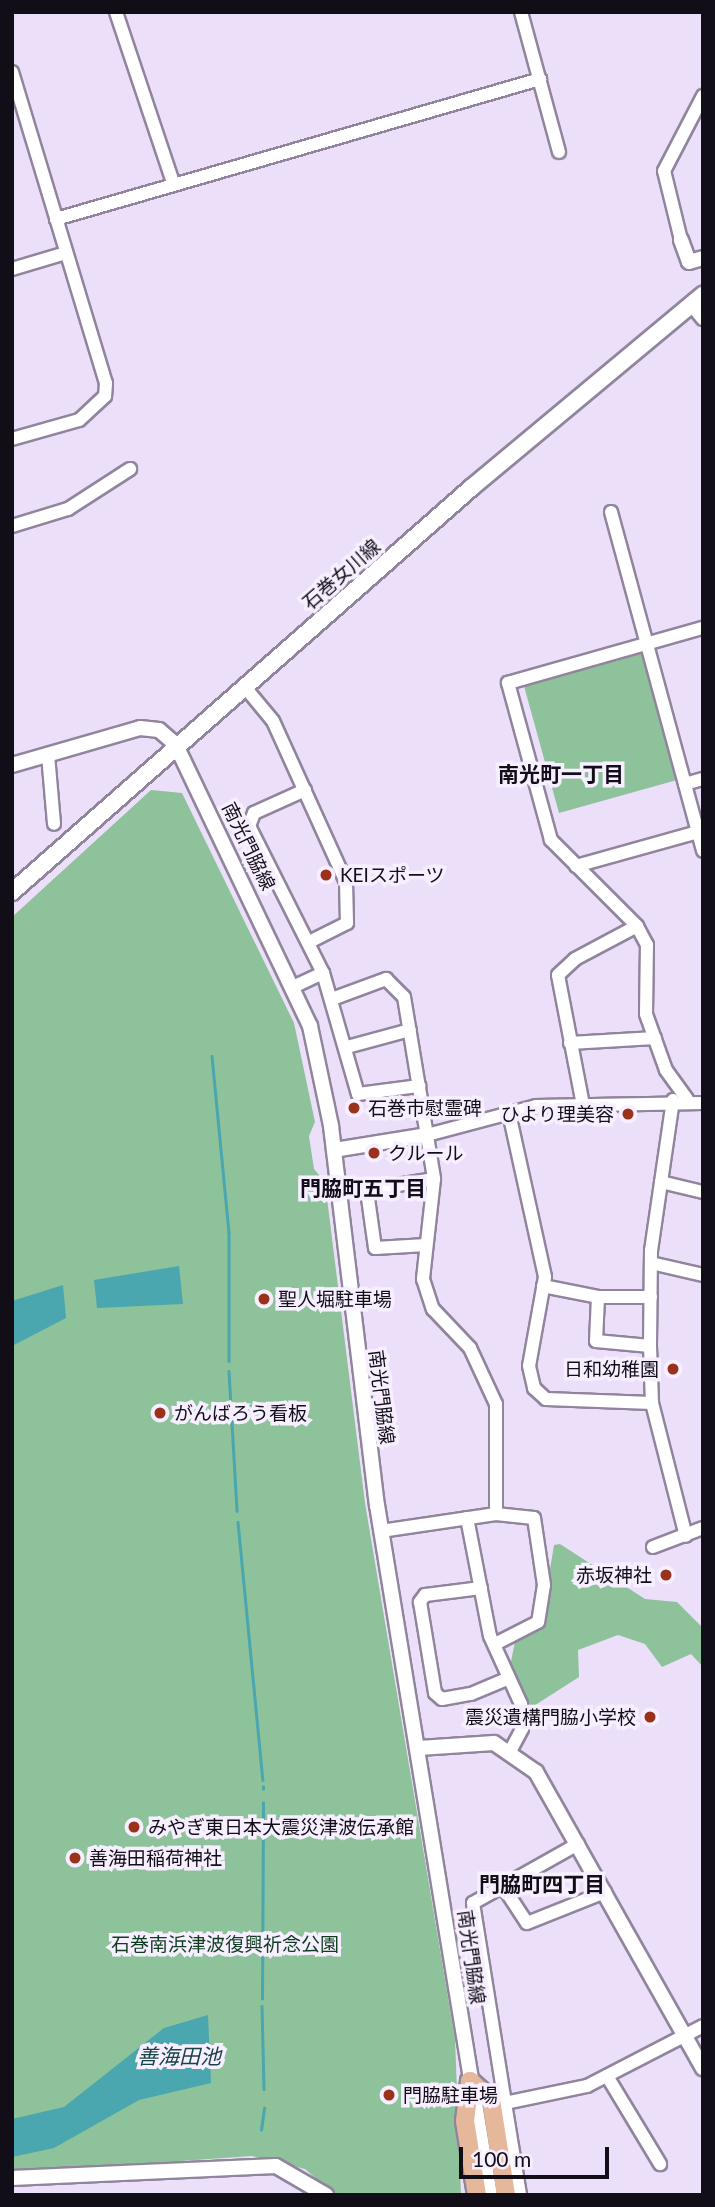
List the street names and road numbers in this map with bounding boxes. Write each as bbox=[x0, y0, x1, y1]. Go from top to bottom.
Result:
street label: 石巻女川線 bbox=[298, 534, 384, 614]
street label: 南光門脇線 bbox=[218, 798, 280, 894]
street label: 南光門脇線 bbox=[365, 1348, 399, 1446]
street label: 南光門脇線 bbox=[454, 1908, 490, 2006]

